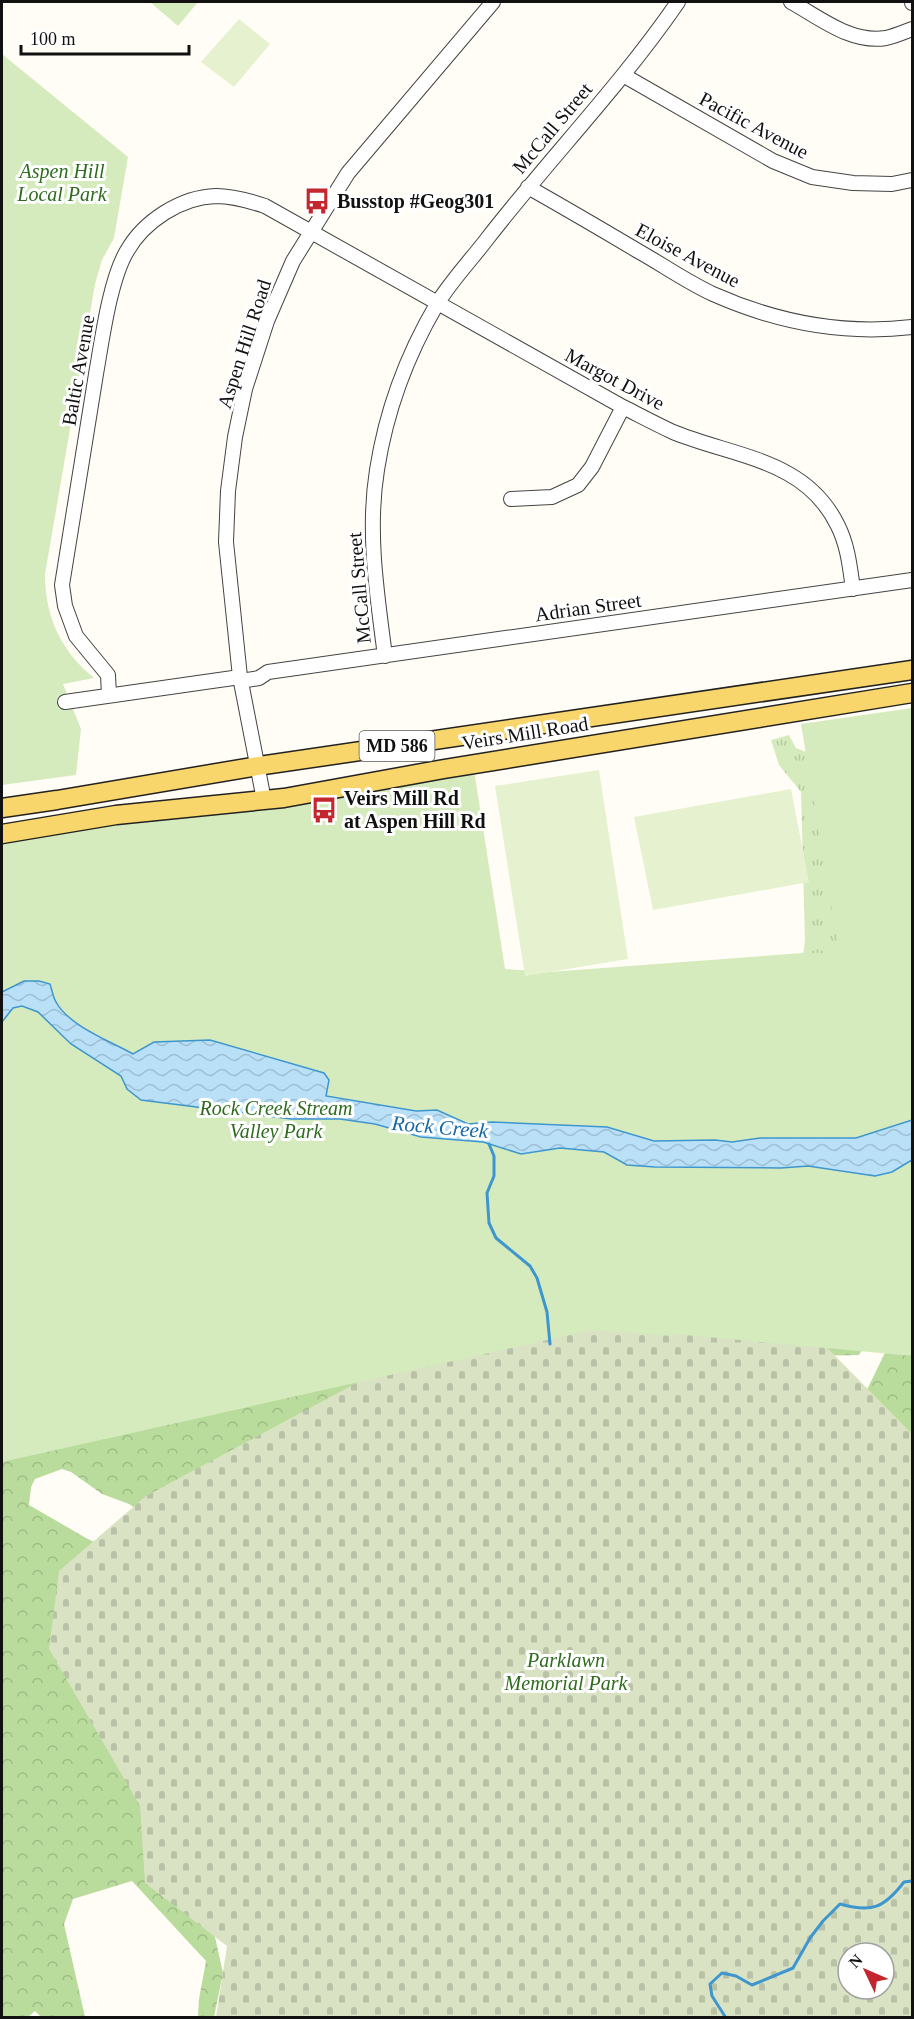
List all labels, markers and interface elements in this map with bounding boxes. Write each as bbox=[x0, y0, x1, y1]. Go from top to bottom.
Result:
scale bar bbox=[21, 18, 189, 56]
text: 100 m bbox=[30, 29, 76, 49]
street label: McCall Street bbox=[508, 78, 597, 178]
street label: Pacific Avenue bbox=[696, 87, 812, 163]
park label: Aspen Hill Local Park bbox=[16, 160, 108, 205]
bus stop icon: Busstop #Geog301 bbox=[302, 186, 332, 216]
place label: Busstop #Geog301 bbox=[337, 190, 494, 213]
street label: Eloise Avenue bbox=[632, 218, 744, 292]
street label: Aspen Hill Road bbox=[213, 277, 276, 412]
street label: Baltic Avenue bbox=[57, 313, 99, 427]
street label: Margot Drive bbox=[561, 344, 668, 415]
street label: McCall Street bbox=[343, 531, 375, 645]
street label: Adrian Street bbox=[533, 589, 643, 625]
street label: Veirs Mill Road bbox=[460, 712, 590, 754]
road number: MD 586 bbox=[360, 731, 434, 761]
place label: Veirs Mill Rd at Aspen Hill Rd bbox=[344, 787, 486, 833]
bus stop icon: Veirs Mill Rd at Aspen Hill Rd bbox=[309, 795, 339, 825]
park label: Rock Creek Stream Valley Park bbox=[199, 1097, 352, 1143]
water label: Rock Creek bbox=[390, 1111, 490, 1143]
park label: Parklawn Memorial Park bbox=[504, 1649, 628, 1694]
north arrow bbox=[836, 1941, 896, 2001]
text: N bbox=[845, 1951, 866, 1971]

